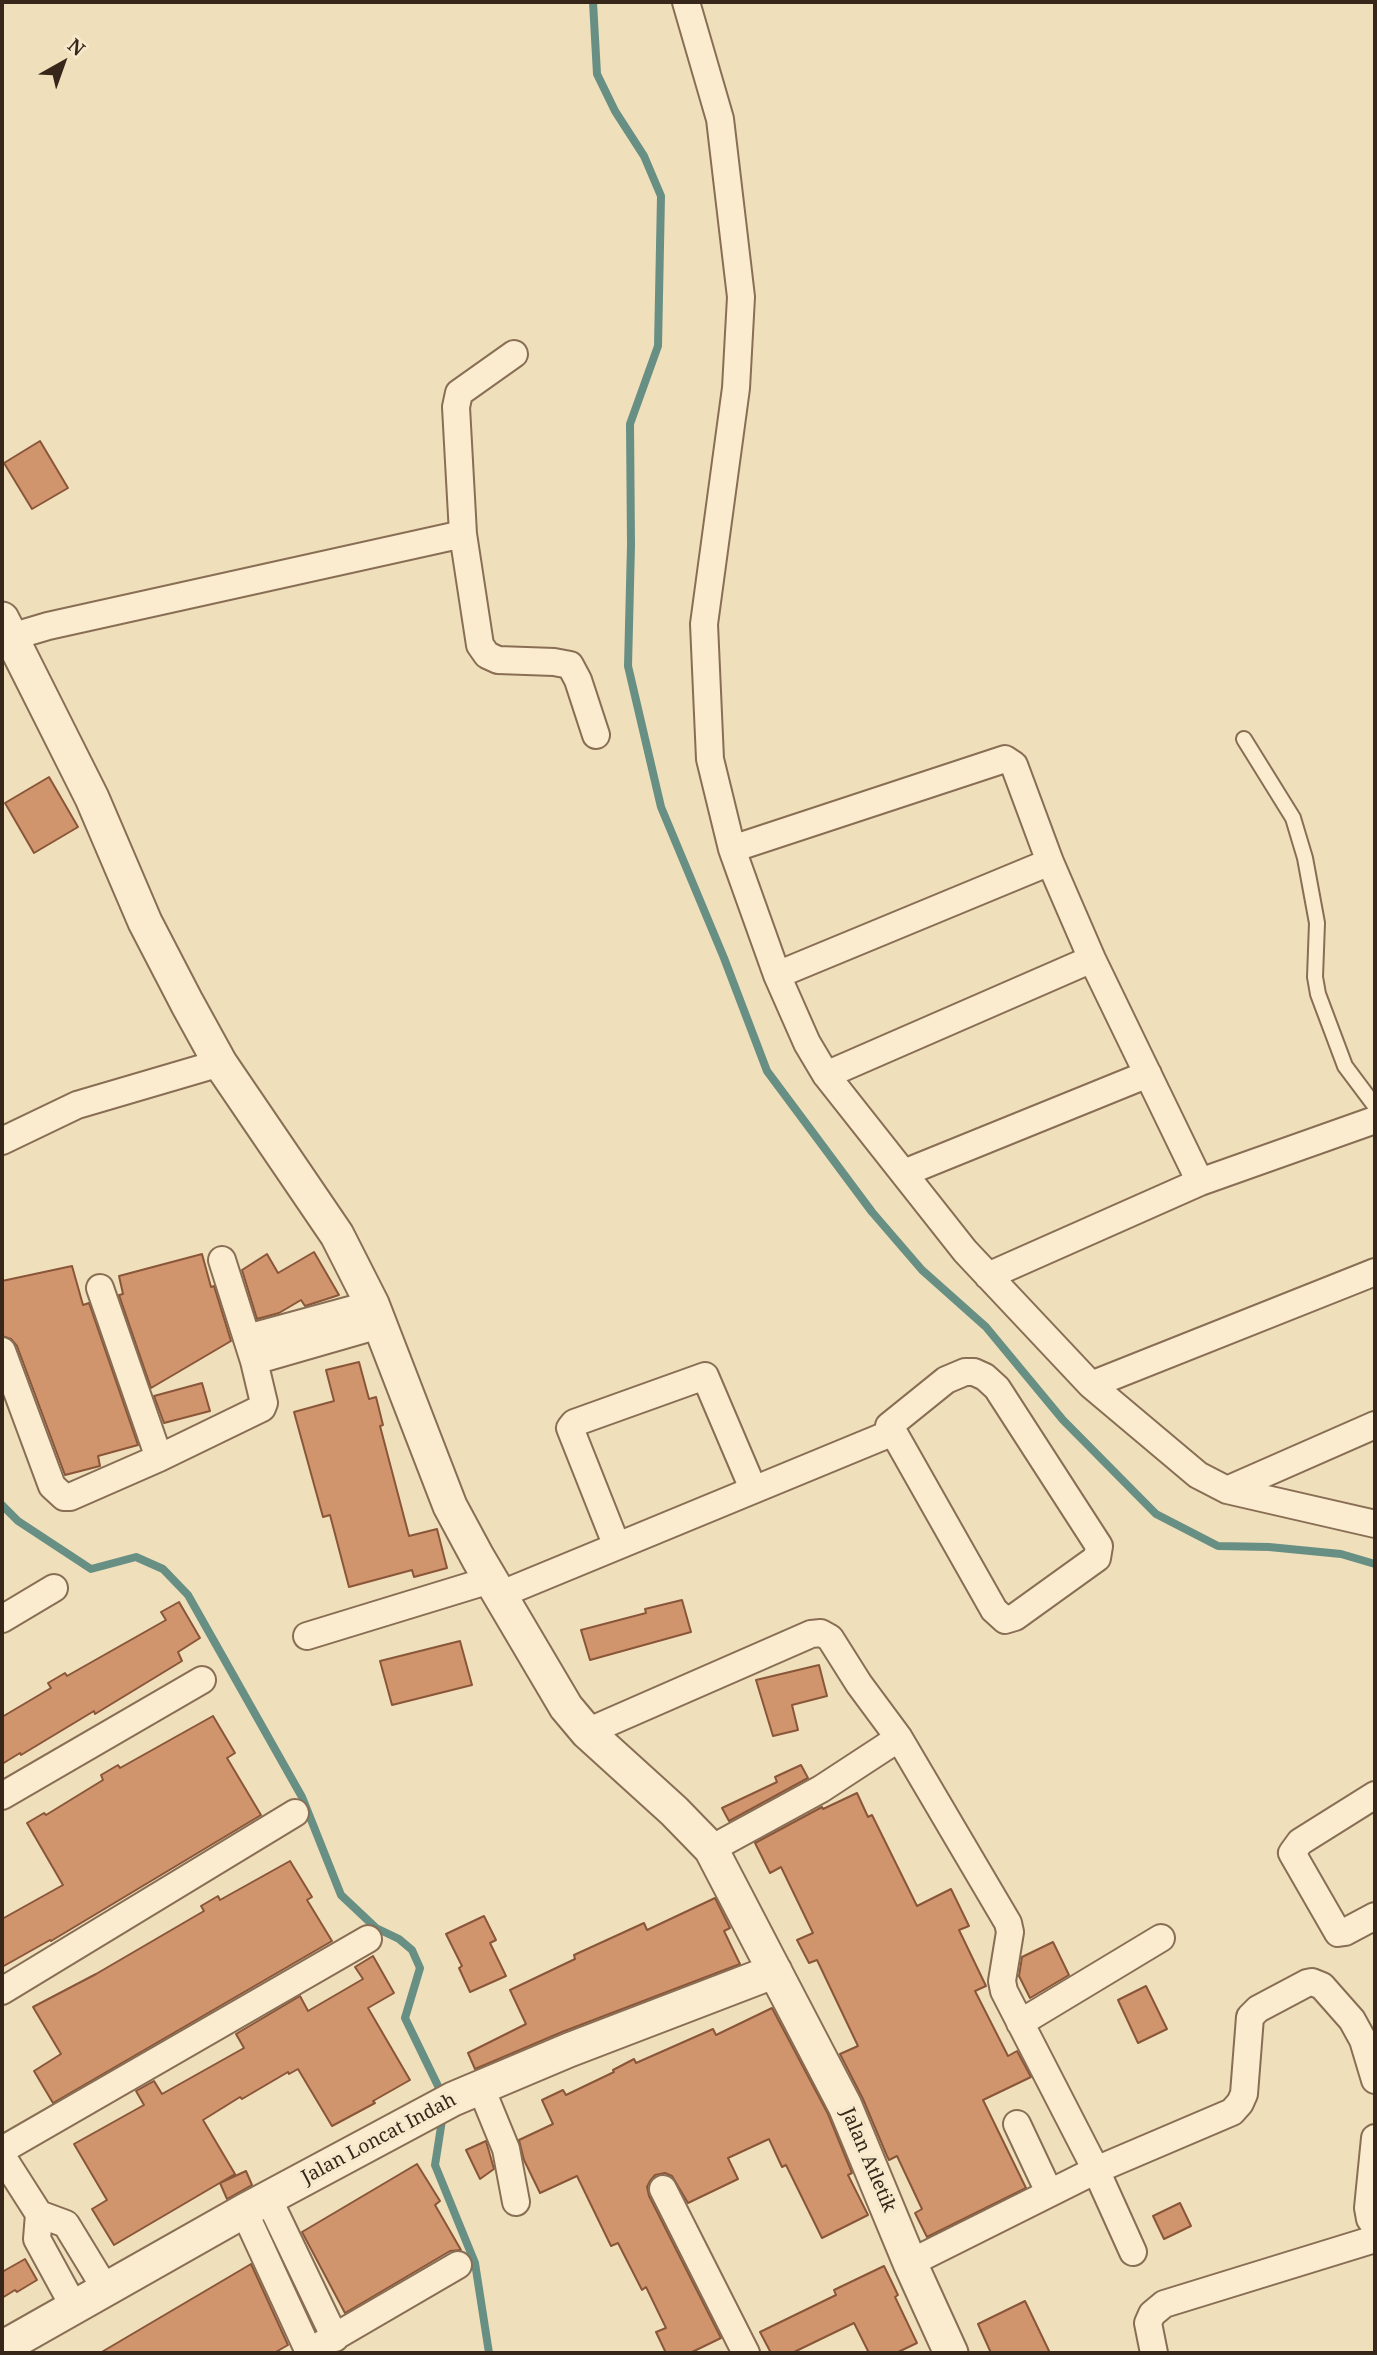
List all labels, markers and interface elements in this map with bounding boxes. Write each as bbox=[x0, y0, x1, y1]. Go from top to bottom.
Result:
north arrow bbox=[28, 28, 98, 98]
text: N bbox=[62, 32, 91, 62]
street label: Jalan Loncat Indah bbox=[298, 2089, 460, 2189]
street label: Jalan Atletik bbox=[836, 2104, 900, 2216]

